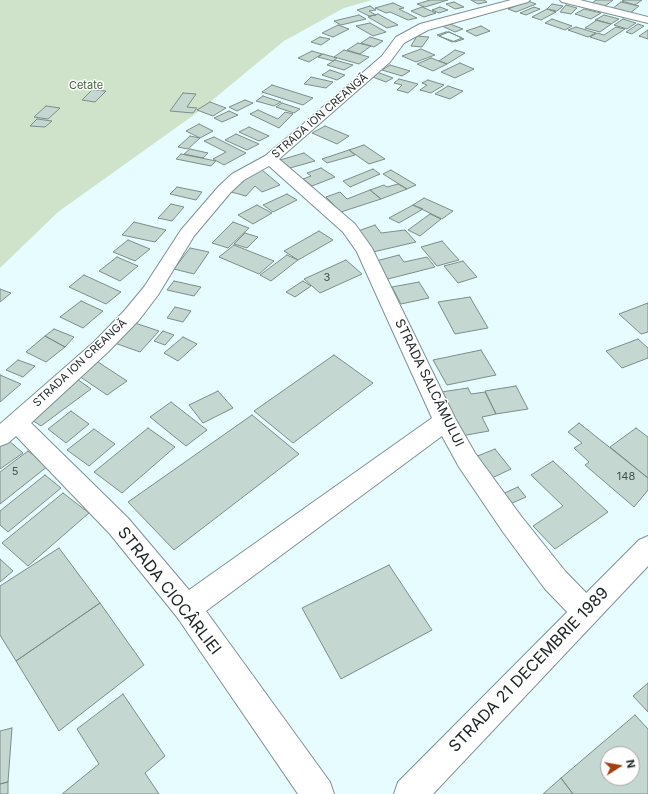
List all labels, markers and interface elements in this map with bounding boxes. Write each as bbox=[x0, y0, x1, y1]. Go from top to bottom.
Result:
street label: STRADA ION CREANGĂ bbox=[269, 71, 371, 161]
park label: Cetate bbox=[69, 79, 103, 93]
house number: 3 bbox=[324, 271, 330, 285]
street label: STRADA ION CREANGĂ bbox=[31, 316, 129, 410]
street label: STRADA SALCÂMULUI bbox=[391, 317, 467, 449]
house number: 5 bbox=[12, 465, 18, 479]
house number: 148 bbox=[617, 470, 635, 484]
street label: STRADA CIOCÂRLIEI bbox=[113, 523, 225, 659]
street label: STRADA 21 DECEMBRIE 1989 bbox=[445, 584, 613, 756]
north arrow bbox=[600, 746, 640, 786]
text: N bbox=[623, 758, 638, 769]

